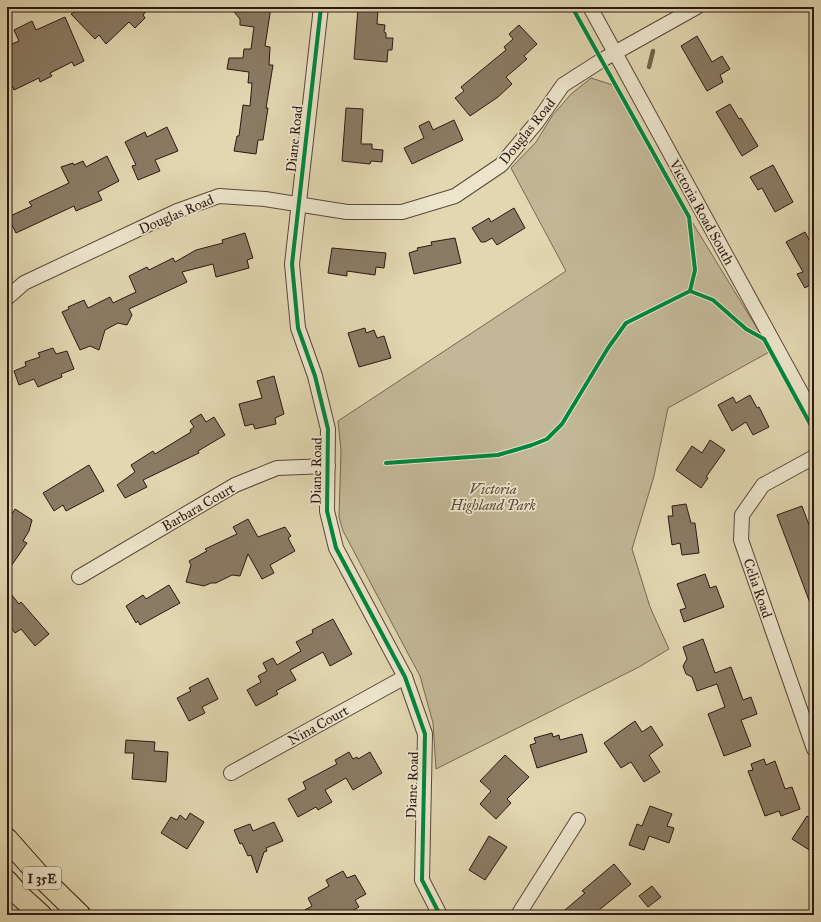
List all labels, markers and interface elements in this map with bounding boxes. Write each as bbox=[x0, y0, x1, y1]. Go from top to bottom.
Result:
street label: Douglas Road bbox=[496, 95, 559, 168]
street label: Diane Road bbox=[283, 105, 306, 173]
street label: Victoria Road South bbox=[665, 156, 738, 268]
street label: Douglas Road bbox=[136, 191, 216, 238]
street label: Diane Road bbox=[307, 437, 326, 505]
street label: Barbara Court bbox=[159, 480, 238, 535]
park label: Victoria Highland Park bbox=[449, 481, 537, 514]
street label: Celia Road bbox=[739, 556, 776, 620]
street label: Nina Court bbox=[285, 702, 351, 749]
street label: Diane Road bbox=[403, 751, 422, 819]
road number: I 35E bbox=[23, 867, 61, 889]

